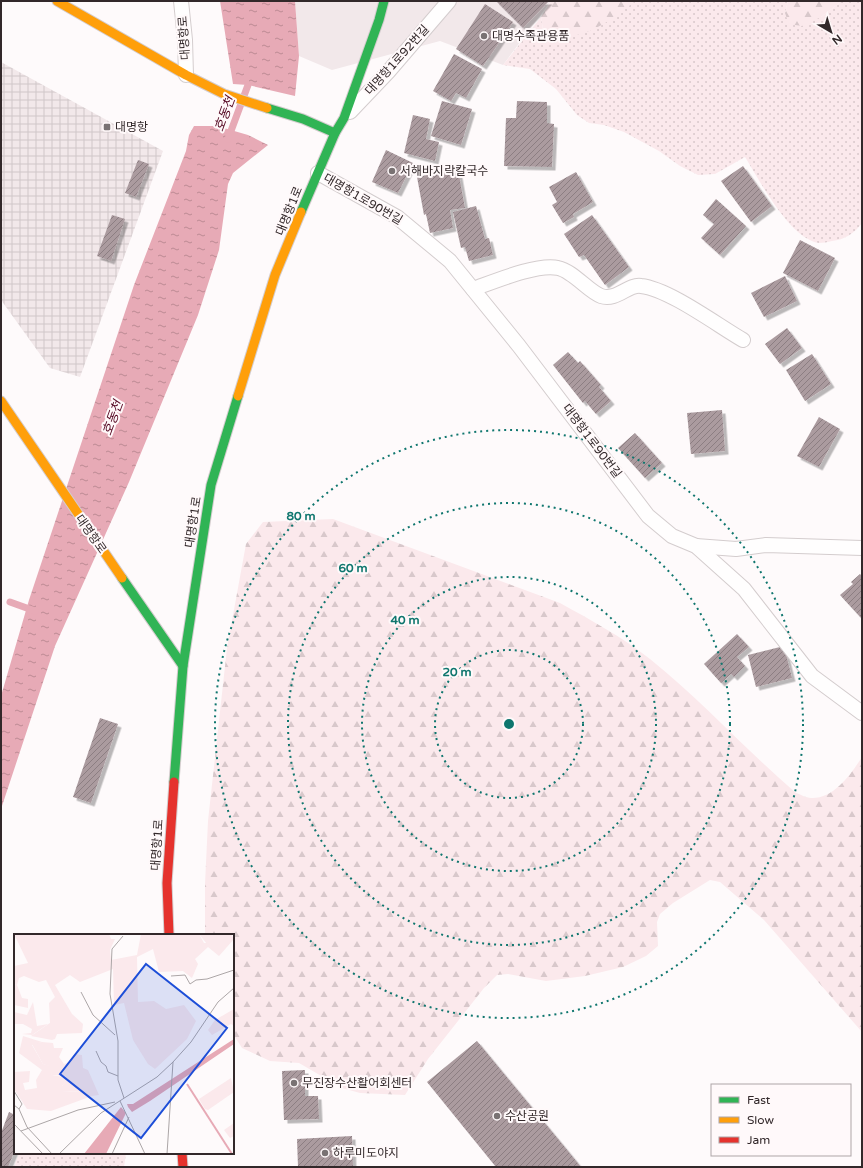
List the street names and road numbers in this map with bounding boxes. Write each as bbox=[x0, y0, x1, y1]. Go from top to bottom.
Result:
street label: 대명항로 bbox=[175, 15, 193, 61]
street label: 대명항1로92번길 bbox=[362, 22, 432, 98]
street label: 대명항1로90번길 bbox=[321, 171, 405, 227]
street label: 대명항1로 bbox=[273, 184, 305, 238]
street label: 대명항1로90번길 bbox=[560, 401, 624, 481]
street label: 대명항1로 bbox=[182, 495, 204, 549]
street label: 대명항로 bbox=[73, 512, 109, 556]
street label: 대명항1로 bbox=[148, 819, 166, 871]

